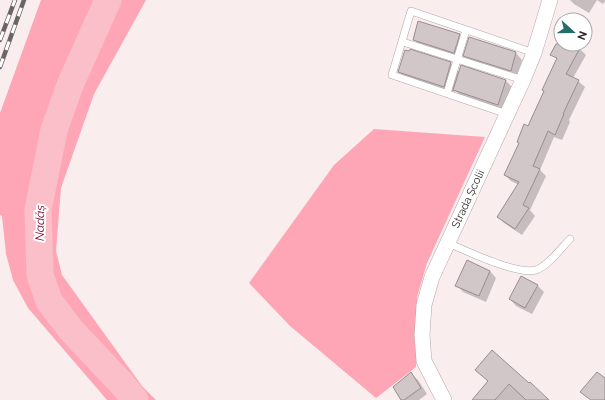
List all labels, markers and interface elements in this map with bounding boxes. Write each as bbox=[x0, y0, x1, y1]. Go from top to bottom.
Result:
north arrow bbox=[553, 12, 593, 52]
text: N bbox=[574, 29, 589, 42]
street label: Strada Școlii bbox=[449, 168, 487, 230]
water label: Nadăș bbox=[33, 205, 47, 241]

